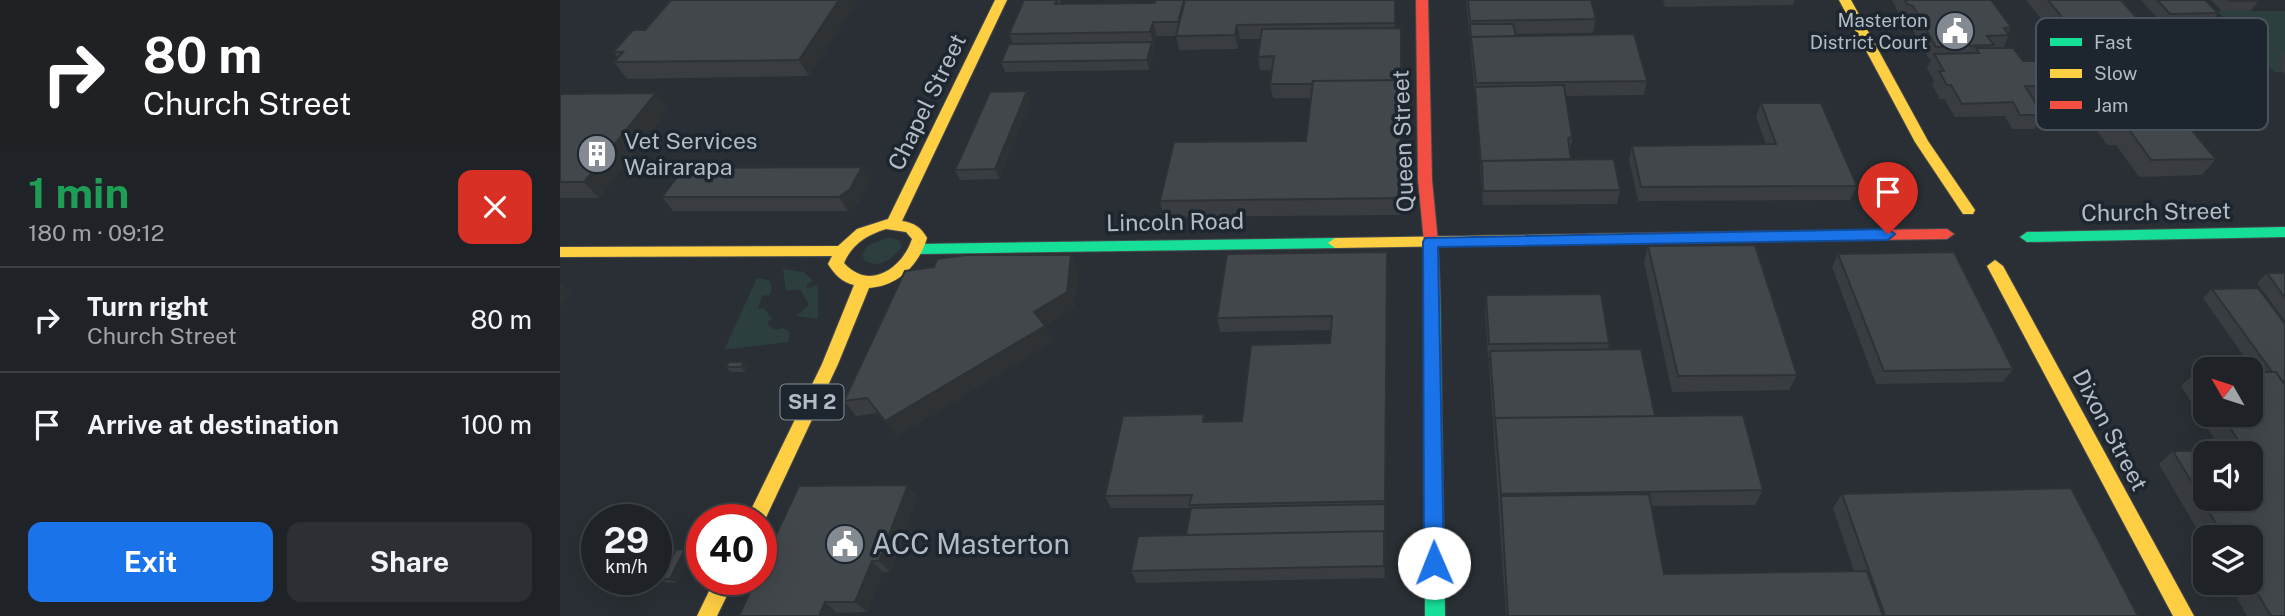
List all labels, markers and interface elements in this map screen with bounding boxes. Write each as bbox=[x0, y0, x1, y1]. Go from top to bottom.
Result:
place label: Masterton District Court bbox=[1810, 9, 1928, 53]
public building icon: Masterton District Court bbox=[1934, 10, 1976, 52]
legend bbox=[2036, 18, 2268, 130]
text: 80 m bbox=[143, 26, 262, 84]
icon: right bbox=[28, 28, 119, 119]
street label: Chapel Street bbox=[882, 29, 971, 174]
text: Fast bbox=[2094, 31, 2132, 53]
text: Slow bbox=[2094, 62, 2138, 84]
street label: Queen Street bbox=[1387, 69, 1418, 213]
text: Church Street bbox=[143, 85, 351, 122]
text: Jam bbox=[2094, 94, 2128, 116]
place label: Vet Services Wairarapa bbox=[624, 127, 758, 180]
building icon: Vet Services Wairarapa bbox=[576, 133, 618, 175]
pin bbox=[1858, 162, 1918, 234]
text: 1 min bbox=[28, 168, 129, 217]
button: close bbox=[458, 170, 532, 244]
icon: arrive bbox=[1869, 173, 1907, 211]
street label: Church Street bbox=[2081, 197, 2231, 226]
street label: Lincoln Road bbox=[1106, 207, 1244, 236]
text: 180 m · 09:12 bbox=[28, 219, 165, 246]
text: Turn right bbox=[87, 291, 209, 322]
icon: right bbox=[28, 301, 66, 339]
text: 80 m bbox=[471, 304, 532, 335]
text: Church Street bbox=[87, 322, 237, 349]
north arrow bbox=[2193, 357, 2263, 427]
map controls bbox=[2193, 357, 2263, 595]
street label: Dixon Street bbox=[2067, 365, 2154, 495]
road number: SH 2 bbox=[780, 384, 844, 420]
icon: arrive bbox=[28, 406, 66, 444]
text: Arrive at destination bbox=[87, 409, 339, 440]
text: 100 m bbox=[461, 409, 532, 440]
button: sound bbox=[2193, 441, 2263, 511]
speed limit sign: 40 bbox=[686, 504, 777, 595]
text: 29 bbox=[604, 520, 649, 561]
button: Exit bbox=[28, 522, 273, 602]
button: Share bbox=[287, 522, 532, 602]
public building icon: ACC Masterton bbox=[824, 523, 866, 565]
button: layers bbox=[2193, 525, 2263, 595]
position arrow bbox=[1397, 526, 1471, 600]
place label: ACC Masterton bbox=[872, 527, 1070, 560]
text: km/h bbox=[605, 556, 648, 577]

